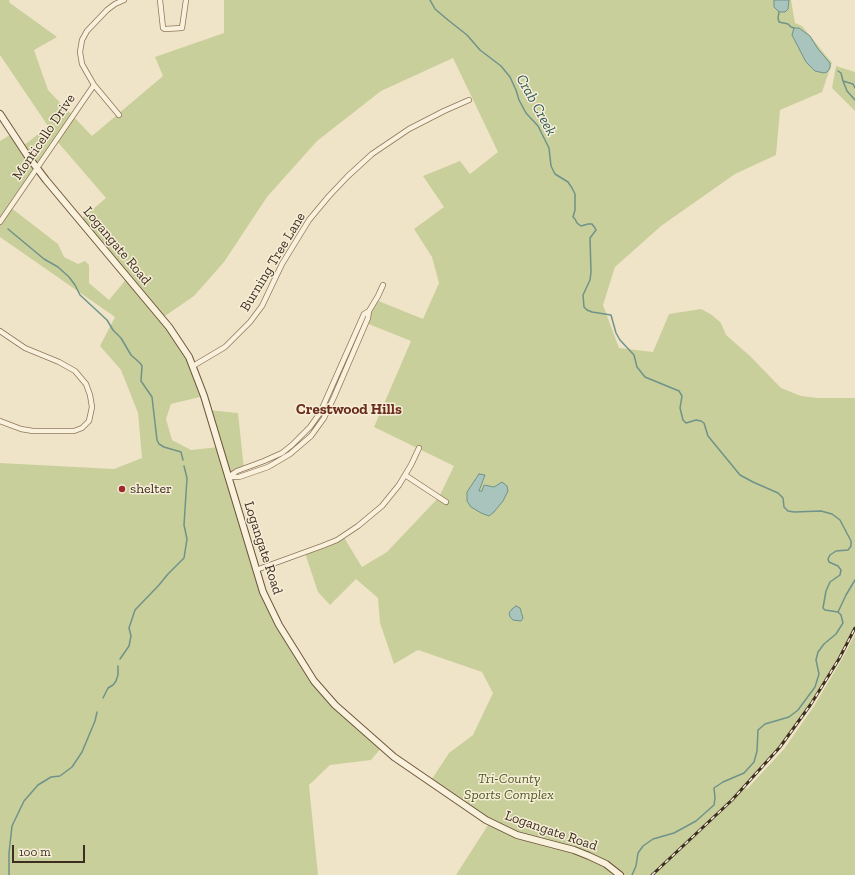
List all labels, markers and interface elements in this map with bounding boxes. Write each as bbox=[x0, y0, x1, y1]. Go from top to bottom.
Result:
water label: Crab Creek bbox=[512, 71, 560, 139]
street label: Monticello Drive bbox=[9, 91, 79, 183]
street label: Logangate Road bbox=[79, 204, 155, 288]
street label: Burning Tree Lane bbox=[237, 209, 309, 315]
district label: Crestwood Hills bbox=[296, 401, 402, 419]
place label: shelter bbox=[130, 481, 172, 497]
marker: shelter bbox=[117, 484, 127, 494]
street label: Logangate Road bbox=[240, 499, 286, 597]
park label: Tri-County Sports Complex bbox=[464, 771, 554, 804]
street label: Logangate Road bbox=[503, 807, 599, 855]
scale bar bbox=[14, 837, 87, 863]
text: 100 m bbox=[19, 845, 51, 859]

